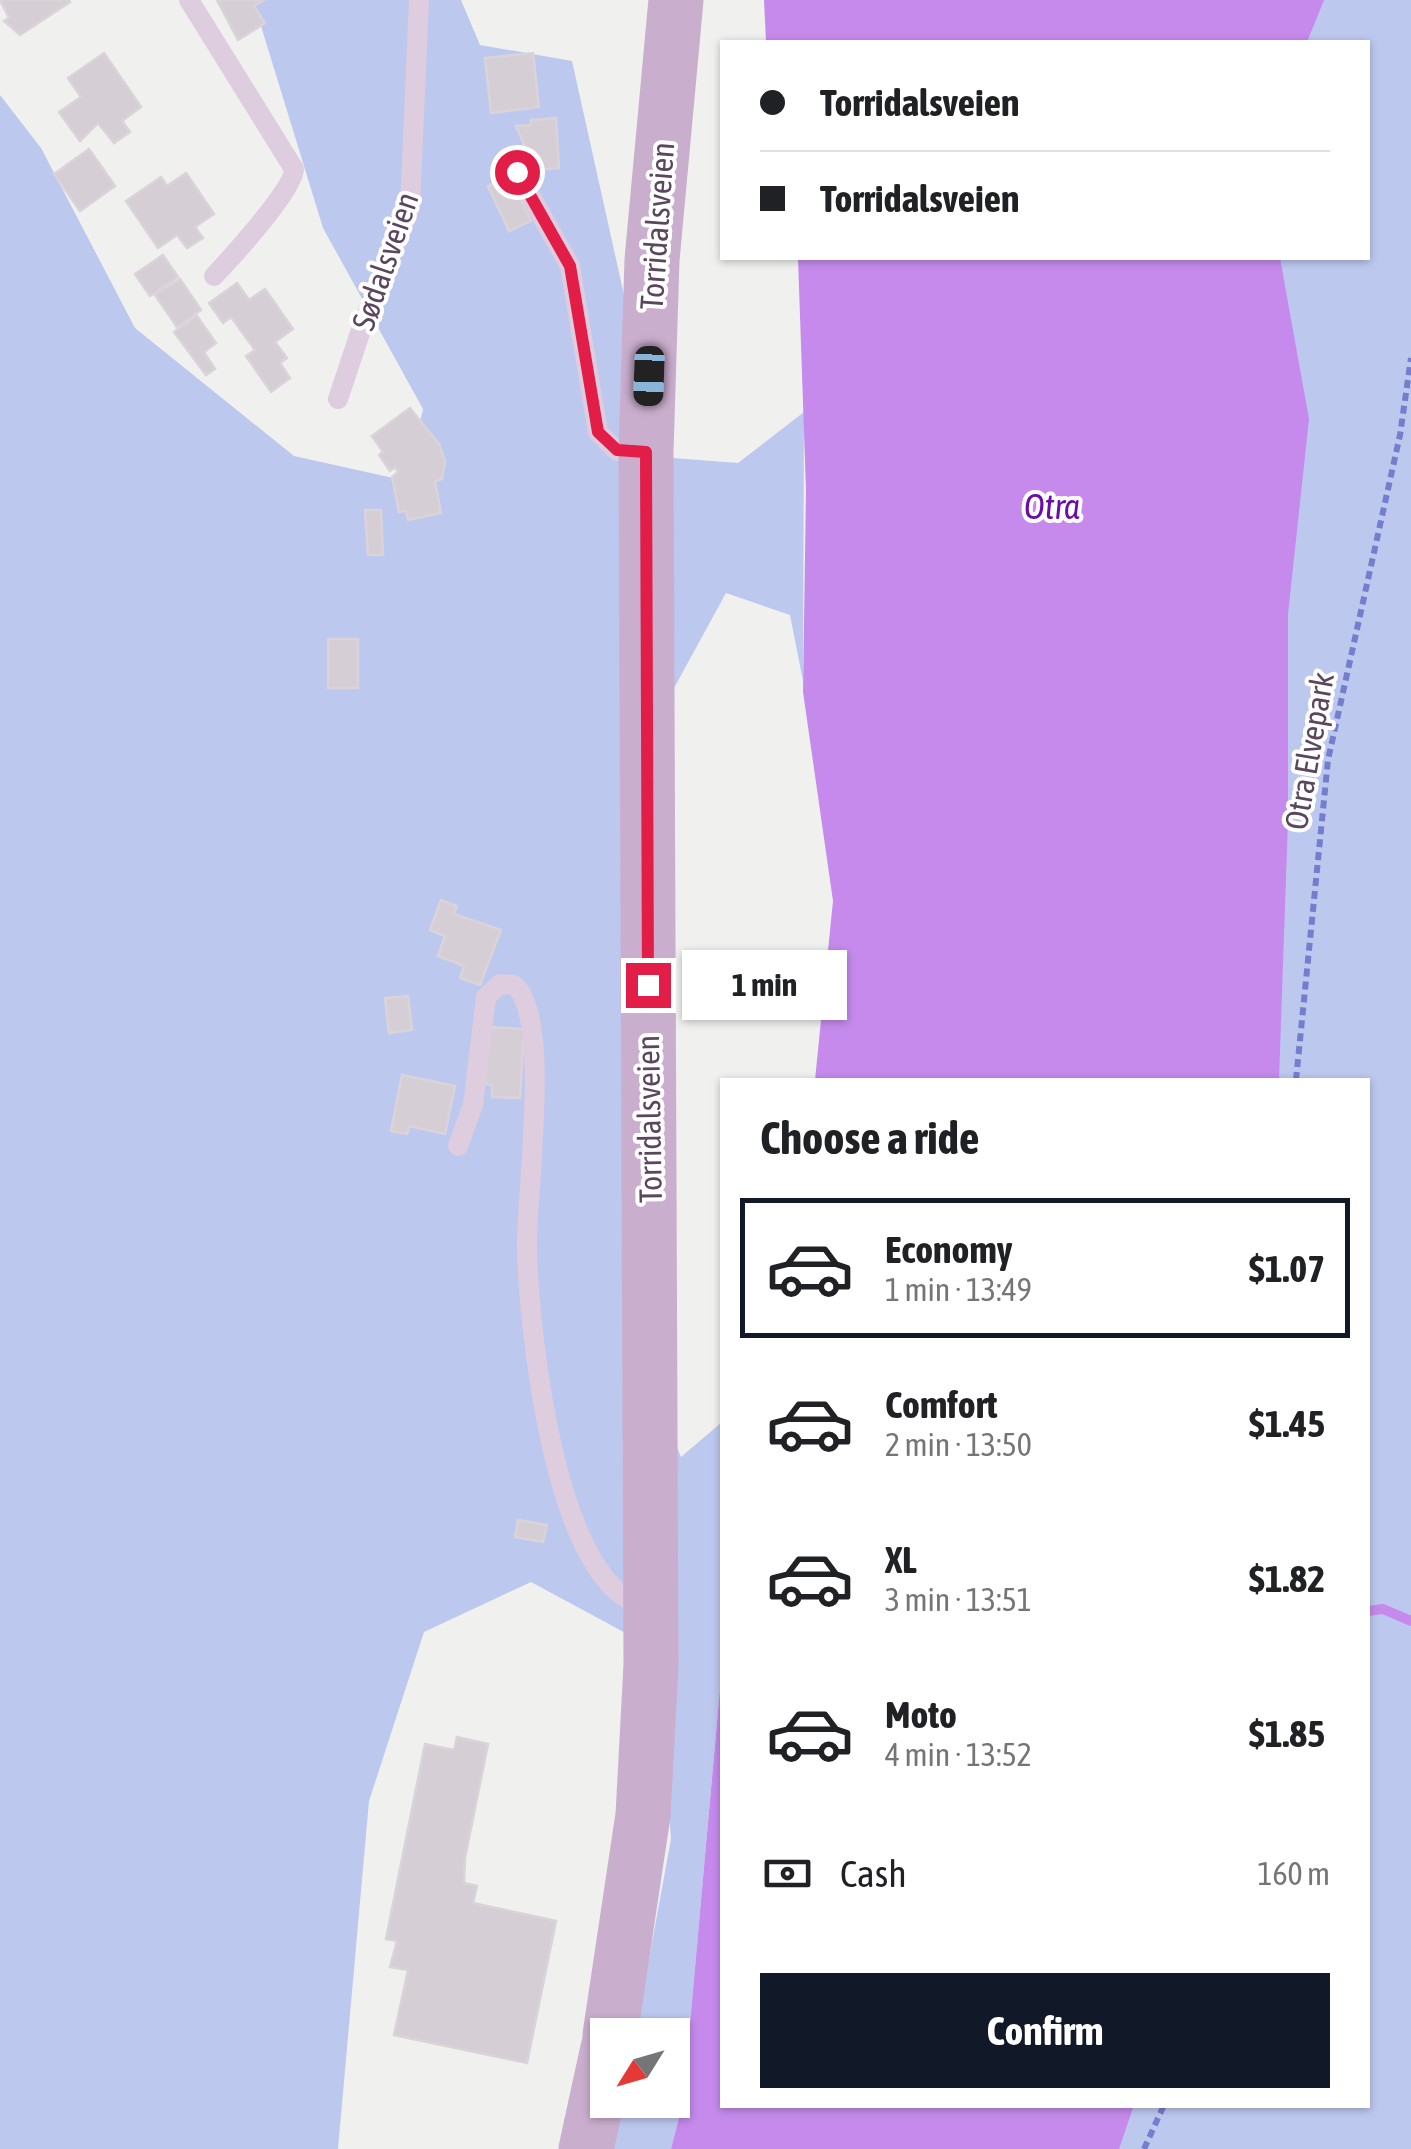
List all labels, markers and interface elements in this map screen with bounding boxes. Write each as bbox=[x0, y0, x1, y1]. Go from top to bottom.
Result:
text: Torridalsveien bbox=[820, 81, 1020, 124]
street label: Torridalsveien bbox=[633, 141, 681, 311]
route start bbox=[495, 150, 540, 195]
text: Torridalsveien bbox=[820, 177, 1020, 220]
street label: Sødalsveien bbox=[344, 187, 426, 335]
car bbox=[633, 345, 665, 407]
water label: Otra bbox=[1024, 486, 1080, 526]
street label: Otra Elvepark bbox=[1277, 670, 1341, 832]
callout: 1 min bbox=[683, 950, 848, 1020]
route end bbox=[626, 963, 671, 1008]
text: 1 min bbox=[732, 966, 797, 1003]
street label: Torridalsveien bbox=[629, 1035, 669, 1203]
text: Choose a ride bbox=[760, 1112, 979, 1164]
icon: car bbox=[765, 1223, 855, 1313]
text: Economy bbox=[885, 1228, 1012, 1271]
text: $1.07 bbox=[1249, 1247, 1325, 1290]
text: 1 min · 13:49 bbox=[885, 1271, 1032, 1308]
icon: car bbox=[765, 1378, 855, 1468]
text: Comfort bbox=[885, 1383, 997, 1426]
text: $1.45 bbox=[1249, 1402, 1325, 1445]
text: 2 min · 13:50 bbox=[885, 1426, 1032, 1463]
icon: car bbox=[765, 1533, 855, 1623]
text: XL bbox=[885, 1538, 917, 1581]
text: $1.82 bbox=[1249, 1557, 1325, 1600]
text: 3 min · 13:51 bbox=[885, 1581, 1032, 1618]
icon: car bbox=[765, 1688, 855, 1778]
text: Moto bbox=[885, 1693, 957, 1736]
text: $1.85 bbox=[1249, 1712, 1325, 1755]
text: 4 min · 13:52 bbox=[885, 1736, 1032, 1773]
icon: cash bbox=[760, 1846, 815, 1901]
text: Cash bbox=[840, 1852, 907, 1895]
text: 160 m bbox=[1257, 1855, 1330, 1892]
button: Confirm bbox=[760, 1973, 1330, 2088]
north arrow bbox=[590, 2018, 690, 2118]
map controls bbox=[590, 2018, 690, 2118]

